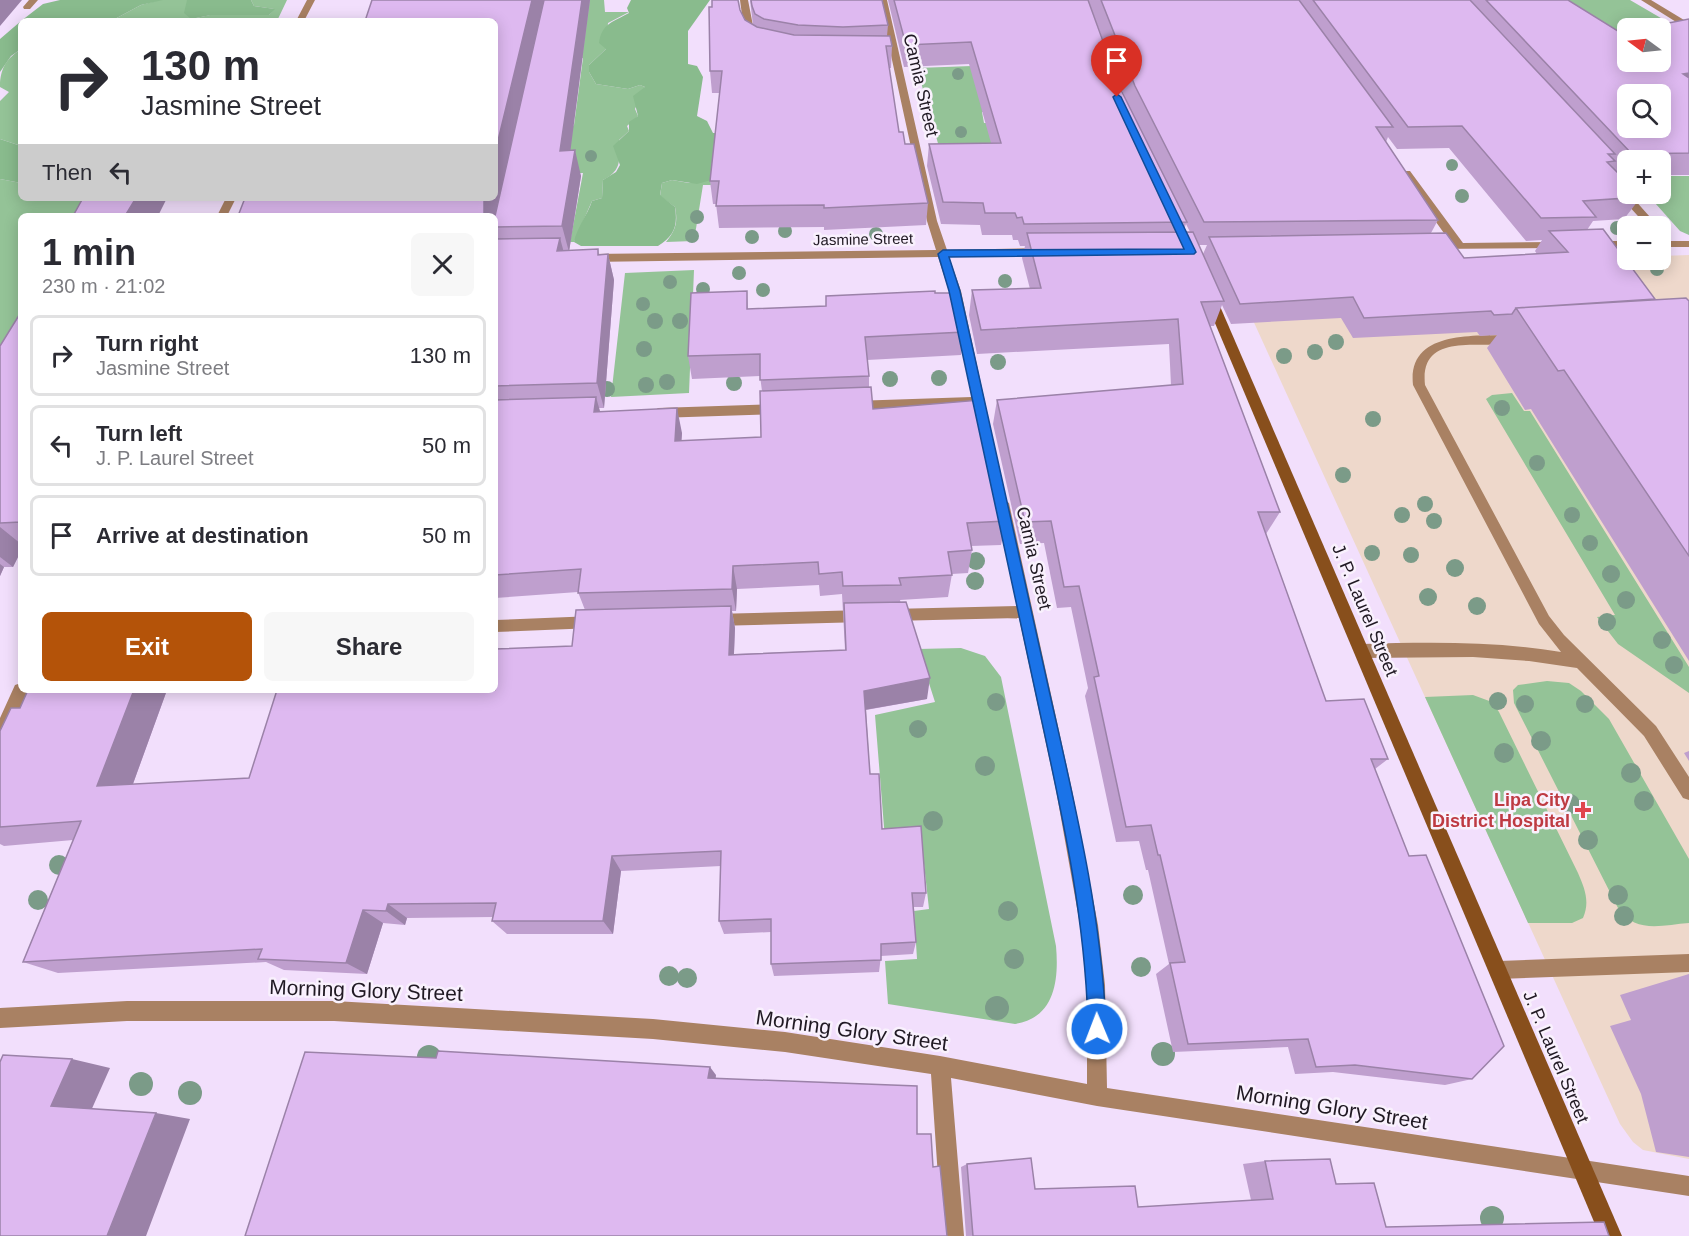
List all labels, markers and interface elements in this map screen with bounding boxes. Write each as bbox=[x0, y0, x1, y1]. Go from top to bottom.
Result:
north arrow bbox=[1617, 18, 1671, 72]
map controls bbox=[1617, 18, 1671, 270]
street label: Camia Street bbox=[899, 32, 943, 138]
pin bbox=[1091, 35, 1142, 97]
icon: right bbox=[42, 42, 120, 120]
text: 130 m bbox=[141, 42, 260, 89]
icon: arrive bbox=[1100, 44, 1133, 77]
button: search bbox=[1617, 84, 1671, 138]
text: Jasmine Street bbox=[141, 91, 321, 121]
button: + bbox=[1617, 150, 1671, 204]
icon: left bbox=[104, 156, 137, 189]
text: Then bbox=[42, 160, 92, 185]
button: − bbox=[1617, 216, 1671, 270]
street label: Jasmine Street bbox=[813, 230, 914, 248]
text: 1 min bbox=[42, 232, 136, 273]
button: close bbox=[411, 233, 474, 296]
text: 230 m · 21:02 bbox=[42, 275, 165, 297]
text: Turn right bbox=[96, 331, 198, 356]
icon: right bbox=[45, 339, 78, 372]
text: 130 m bbox=[410, 343, 471, 368]
text: Jasmine Street bbox=[96, 357, 229, 379]
text: Turn left bbox=[96, 421, 182, 446]
icon: left bbox=[45, 429, 78, 462]
text: 50 m bbox=[422, 433, 471, 458]
text: J. P. Laurel Street bbox=[96, 447, 254, 469]
street label: Camia Street bbox=[1012, 505, 1056, 611]
icon: arrive bbox=[45, 519, 78, 552]
text: Arrive at destination bbox=[96, 523, 309, 548]
text: 50 m bbox=[422, 523, 471, 548]
street label: J. P. Laurel Street bbox=[1328, 541, 1402, 679]
button: Exit bbox=[42, 612, 252, 681]
button: Share bbox=[264, 612, 474, 681]
place label: Lipa City District Hospital bbox=[1432, 790, 1570, 831]
marker: Lipa City District Hospital bbox=[1574, 801, 1592, 819]
street label: Morning Glory Street bbox=[269, 975, 463, 1005]
street label: J. P. Laurel Street bbox=[1519, 988, 1593, 1126]
position arrow bbox=[1065, 997, 1129, 1061]
street label: Morning Glory Street bbox=[754, 1005, 950, 1055]
street label: Morning Glory Street bbox=[1235, 1080, 1430, 1134]

